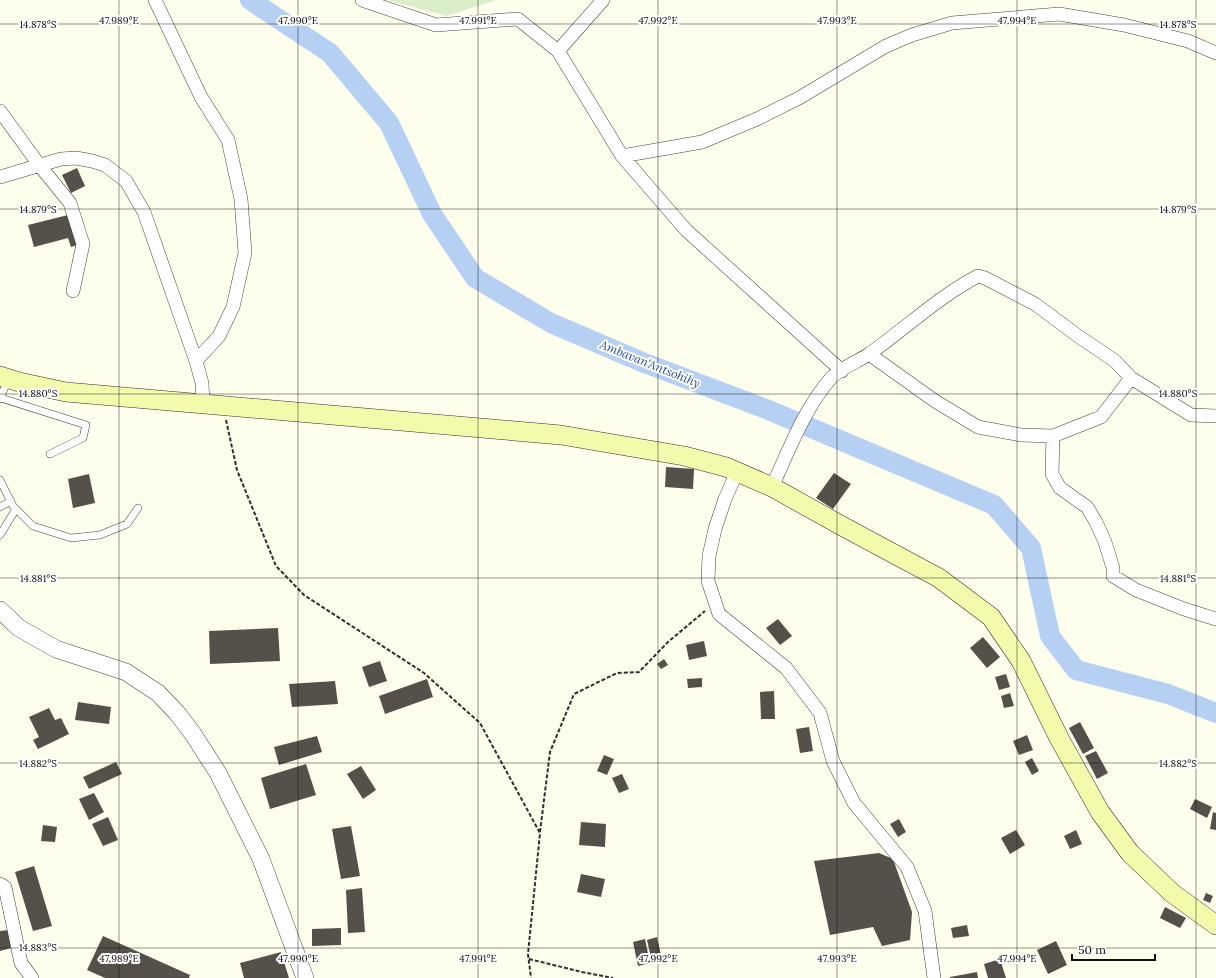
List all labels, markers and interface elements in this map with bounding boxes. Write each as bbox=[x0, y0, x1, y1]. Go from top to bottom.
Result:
text: 47.989°E bbox=[99, 14, 139, 27]
text: 47.990°E bbox=[278, 14, 318, 27]
text: 47.991°E bbox=[459, 14, 497, 27]
text: 47.992°E bbox=[638, 14, 678, 27]
text: 47.993°E bbox=[817, 14, 857, 27]
text: 47.994°E bbox=[997, 14, 1037, 27]
text: 14.878°S bbox=[19, 18, 57, 31]
text: 14.878°S bbox=[1159, 18, 1197, 31]
text: 14.879°S bbox=[19, 203, 57, 216]
text: 14.879°S bbox=[1159, 203, 1197, 216]
water label: Ambavan'Antsohihy bbox=[597, 336, 703, 391]
text: 14.880°S bbox=[19, 387, 58, 400]
text: 14.880°S bbox=[1159, 387, 1198, 400]
text: 14.881°S bbox=[20, 572, 56, 585]
text: 14.881°S bbox=[1160, 572, 1196, 585]
text: 14.882°S bbox=[19, 757, 57, 770]
text: 14.882°S bbox=[1159, 757, 1197, 770]
scale bar bbox=[1072, 936, 1155, 962]
text: 14.883°S bbox=[19, 941, 57, 954]
text: 50 m bbox=[1078, 942, 1106, 957]
text: 47.989°E bbox=[99, 952, 139, 965]
text: 47.990°E bbox=[278, 952, 318, 965]
text: 47.991°E bbox=[459, 952, 497, 965]
text: 47.992°E bbox=[638, 952, 678, 965]
text: 47.993°E bbox=[817, 952, 857, 965]
text: 47.994°E bbox=[997, 952, 1037, 965]

